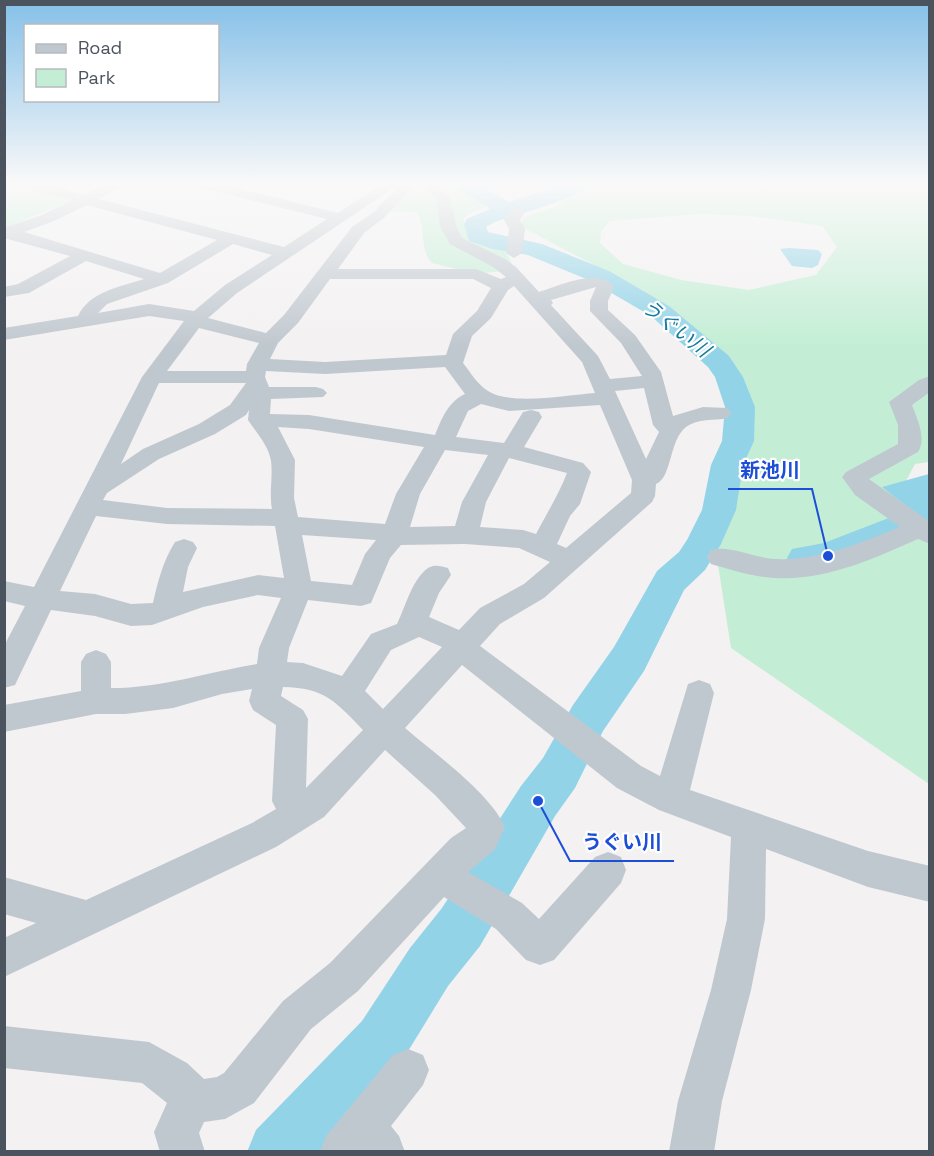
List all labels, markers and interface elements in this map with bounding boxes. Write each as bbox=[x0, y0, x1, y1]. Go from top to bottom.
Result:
legend bbox=[24, 24, 219, 102]
text: Road bbox=[78, 36, 122, 59]
text: Park bbox=[78, 66, 116, 89]
water label: うぐい川 bbox=[636, 293, 717, 364]
callout: 新池川 bbox=[728, 451, 812, 489]
text: 新池川 bbox=[740, 457, 800, 483]
callout: うぐい川 bbox=[570, 823, 674, 861]
text: うぐい川 bbox=[582, 829, 662, 855]

